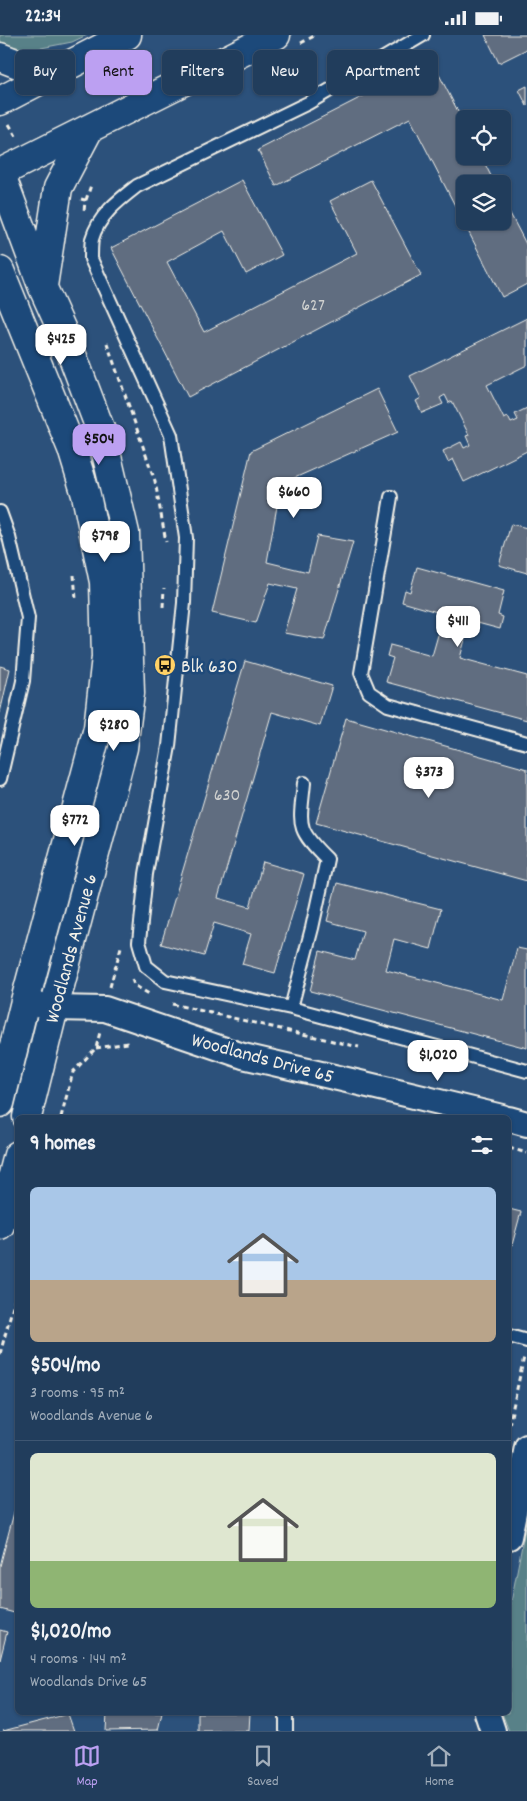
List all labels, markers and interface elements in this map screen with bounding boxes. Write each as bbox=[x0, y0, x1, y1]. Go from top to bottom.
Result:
text: 22:34 bbox=[25, 4, 61, 31]
chip: Buy bbox=[15, 50, 75, 95]
chip: Rent bbox=[85, 50, 152, 95]
chip: Filters bbox=[162, 50, 243, 95]
chip: New bbox=[253, 50, 317, 95]
chip: Apartment bbox=[327, 50, 438, 95]
map controls bbox=[456, 110, 511, 230]
button: locate bbox=[456, 110, 511, 165]
button: layers bbox=[456, 175, 511, 230]
house number: 627 bbox=[301, 294, 325, 319]
pin: $425 bbox=[31, 323, 91, 366]
text: $425 bbox=[46, 328, 76, 351]
pin: $504 bbox=[69, 423, 129, 466]
text: $504 bbox=[84, 428, 114, 451]
pin: $660 bbox=[264, 477, 324, 519]
text: $660 bbox=[278, 481, 310, 504]
pin: $798 bbox=[75, 521, 135, 563]
text: $798 bbox=[91, 525, 119, 548]
pin: $411 bbox=[428, 605, 488, 648]
text: $411 bbox=[447, 610, 469, 633]
bus stop icon: Blk 630 bbox=[153, 653, 177, 677]
place label: Blk 630 bbox=[181, 654, 238, 682]
pin: $280 bbox=[84, 709, 144, 752]
text: $280 bbox=[99, 714, 129, 737]
pin: $373 bbox=[399, 757, 459, 799]
text: $373 bbox=[415, 761, 443, 784]
house number: 630 bbox=[214, 784, 240, 809]
pin: $772 bbox=[45, 805, 105, 847]
text: $772 bbox=[61, 809, 89, 832]
street label: Woodlands Avenue 6 bbox=[40, 871, 106, 1027]
street label: Woodlands Drive 65 bbox=[188, 1027, 337, 1092]
pin: $1,020 bbox=[397, 1039, 479, 1082]
text: $1,020 bbox=[418, 1044, 458, 1067]
text: 9 homes bbox=[30, 1130, 96, 1160]
icon: filters bbox=[468, 1131, 496, 1159]
icon: home bbox=[218, 1220, 308, 1310]
text: $504/mo bbox=[30, 1352, 100, 1382]
text: 3 rooms · 95 m² bbox=[30, 1382, 125, 1405]
text: Woodlands Avenue 6 bbox=[30, 1405, 153, 1428]
icon: home bbox=[218, 1485, 308, 1575]
text: $1,020/mo bbox=[30, 1618, 111, 1648]
text: 4 rooms · 144 m² bbox=[30, 1648, 126, 1671]
text: Woodlands Drive 65 bbox=[30, 1671, 147, 1694]
tab: Map bbox=[73, 1742, 101, 1792]
tab: Saved bbox=[247, 1742, 279, 1792]
tab: Home bbox=[425, 1742, 454, 1792]

